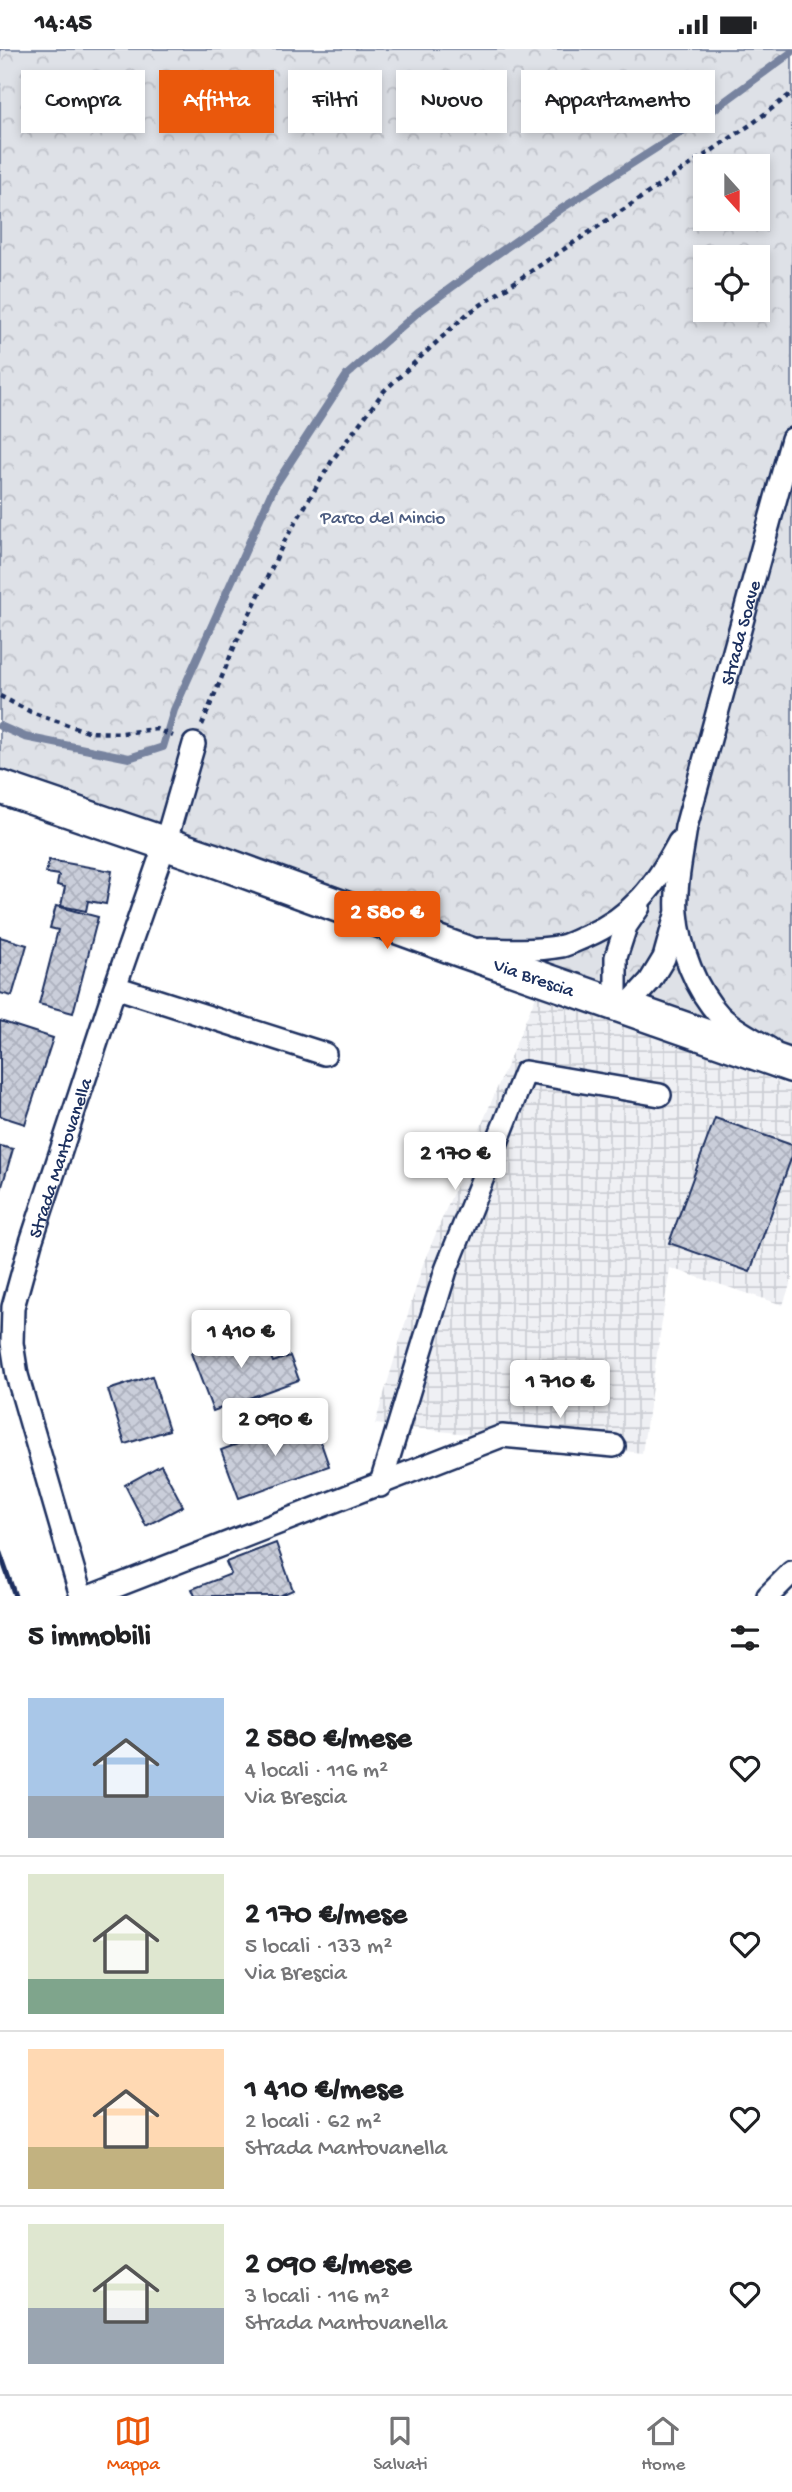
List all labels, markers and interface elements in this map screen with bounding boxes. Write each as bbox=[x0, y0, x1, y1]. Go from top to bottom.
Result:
text: 14:45 bbox=[35, 9, 92, 40]
chip: Compra bbox=[21, 70, 145, 133]
chip: Affitta bbox=[159, 70, 274, 133]
chip: Filtri bbox=[288, 70, 382, 133]
chip: Nuovo bbox=[396, 70, 507, 133]
chip: Appartamento bbox=[521, 70, 715, 133]
north arrow bbox=[693, 154, 770, 231]
map controls bbox=[693, 154, 770, 322]
button: locate bbox=[693, 245, 770, 322]
park label: Parco del Mincio bbox=[320, 508, 446, 531]
street label: Strada Soave bbox=[717, 578, 768, 688]
pin: 2 580 € bbox=[322, 891, 452, 951]
text: 2 580 € bbox=[350, 900, 424, 927]
street label: Via Brescia bbox=[489, 954, 578, 1005]
street label: Strada Mantovanella bbox=[25, 1074, 100, 1242]
pin: 2 170 € bbox=[390, 1133, 520, 1192]
text: 2 170 € bbox=[420, 1141, 490, 1168]
pin: 1 410 € bbox=[176, 1311, 306, 1370]
text: 1 410 € bbox=[207, 1319, 275, 1346]
pin: 1 710 € bbox=[495, 1361, 625, 1420]
text: 1 710 € bbox=[526, 1369, 594, 1396]
pin: 2 090 € bbox=[210, 1399, 340, 1458]
text: 2 090 € bbox=[238, 1407, 312, 1434]
icon: filters bbox=[726, 1619, 764, 1657]
text: 5 immobili bbox=[28, 1621, 151, 1656]
text: 2 580 €/mese bbox=[245, 1723, 412, 1758]
icon: home bbox=[84, 1726, 168, 1810]
icon: heart bbox=[726, 1749, 764, 1787]
text: 4 locali · 116 m² bbox=[245, 1758, 388, 1785]
text: Via Brescia bbox=[245, 1785, 347, 1812]
text: 2 170 €/mese bbox=[245, 1899, 407, 1934]
icon: home bbox=[84, 1902, 168, 1986]
icon: heart bbox=[726, 1925, 764, 1963]
text: 5 locali · 133 m² bbox=[245, 1934, 392, 1961]
text: Via Brescia bbox=[245, 1961, 347, 1988]
text: 1 410 €/mese bbox=[245, 2074, 403, 2109]
icon: home bbox=[84, 2077, 168, 2161]
icon: heart bbox=[726, 2100, 764, 2138]
text: 2 locali · 62 m² bbox=[245, 2109, 381, 2136]
text: Strada Mantovanella bbox=[245, 2136, 447, 2163]
text: 2 090 €/mese bbox=[245, 2249, 411, 2284]
icon: home bbox=[84, 2252, 168, 2336]
icon: heart bbox=[726, 2275, 764, 2313]
text: 3 locali · 116 m² bbox=[245, 2284, 389, 2311]
text: Strada Mantovanella bbox=[245, 2311, 447, 2338]
tab: Mappa bbox=[107, 2412, 160, 2477]
tab: Salvati bbox=[373, 2412, 428, 2477]
tab: Home bbox=[641, 2412, 685, 2477]

